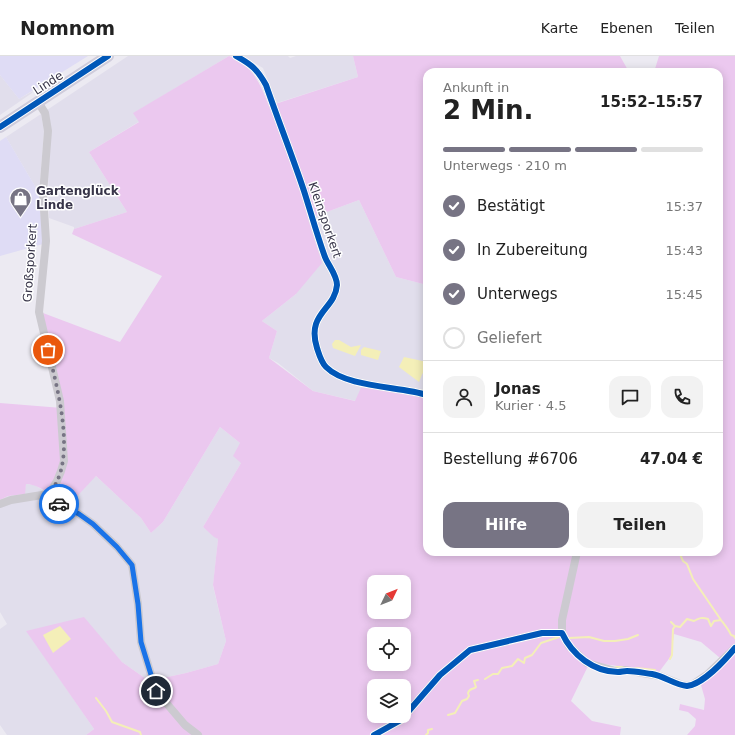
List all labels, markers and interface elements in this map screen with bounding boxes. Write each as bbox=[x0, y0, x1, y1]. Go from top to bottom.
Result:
text: Nomnom bbox=[20, 17, 115, 39]
text: Karte bbox=[541, 20, 578, 36]
text: Ebenen bbox=[600, 20, 653, 36]
text: Teilen bbox=[675, 20, 715, 36]
street label: Linde bbox=[31, 68, 65, 98]
text: Ankunft in bbox=[443, 80, 509, 95]
text: 15:52–15:57 bbox=[600, 93, 703, 111]
text: 2 Min. bbox=[443, 95, 533, 125]
text: Unterwegs · 210 m bbox=[443, 158, 567, 173]
street label: Kleinsporkert bbox=[305, 180, 345, 260]
place label: Gartenglück Linde bbox=[36, 184, 120, 212]
shop icon: Gartenglück Linde bbox=[8, 185, 34, 218]
icon: check bbox=[443, 195, 465, 217]
text: Bestätigt bbox=[477, 197, 545, 215]
text: 15:37 bbox=[666, 199, 703, 214]
street label: Großsporkert bbox=[20, 223, 40, 303]
icon: check bbox=[443, 239, 465, 261]
text: In Zubereitung bbox=[477, 241, 588, 259]
text: 15:43 bbox=[666, 243, 703, 258]
icon: check bbox=[443, 283, 465, 305]
text: Unterwegs bbox=[477, 285, 558, 303]
text: 15:45 bbox=[666, 287, 703, 302]
text: Geliefert bbox=[477, 329, 542, 347]
pin bbox=[31, 333, 65, 367]
icon: bag bbox=[37, 339, 59, 361]
button: person bbox=[443, 376, 485, 418]
button: chat bbox=[609, 376, 651, 418]
button: phone bbox=[661, 376, 703, 418]
text: Jonas bbox=[495, 380, 541, 398]
text: Kurier · 4.5 bbox=[495, 398, 567, 413]
text: Bestellung #6706 bbox=[443, 450, 578, 468]
text: 47.04 € bbox=[640, 450, 703, 468]
courier bbox=[39, 484, 79, 524]
icon: car bbox=[48, 493, 70, 515]
button: Hilfe bbox=[443, 502, 569, 548]
button: Teilen bbox=[577, 502, 703, 548]
north arrow bbox=[367, 575, 411, 619]
map controls bbox=[367, 575, 411, 723]
button: locate bbox=[367, 627, 411, 671]
pin bbox=[139, 674, 173, 708]
button: layers bbox=[367, 679, 411, 723]
icon: home bbox=[145, 680, 167, 702]

